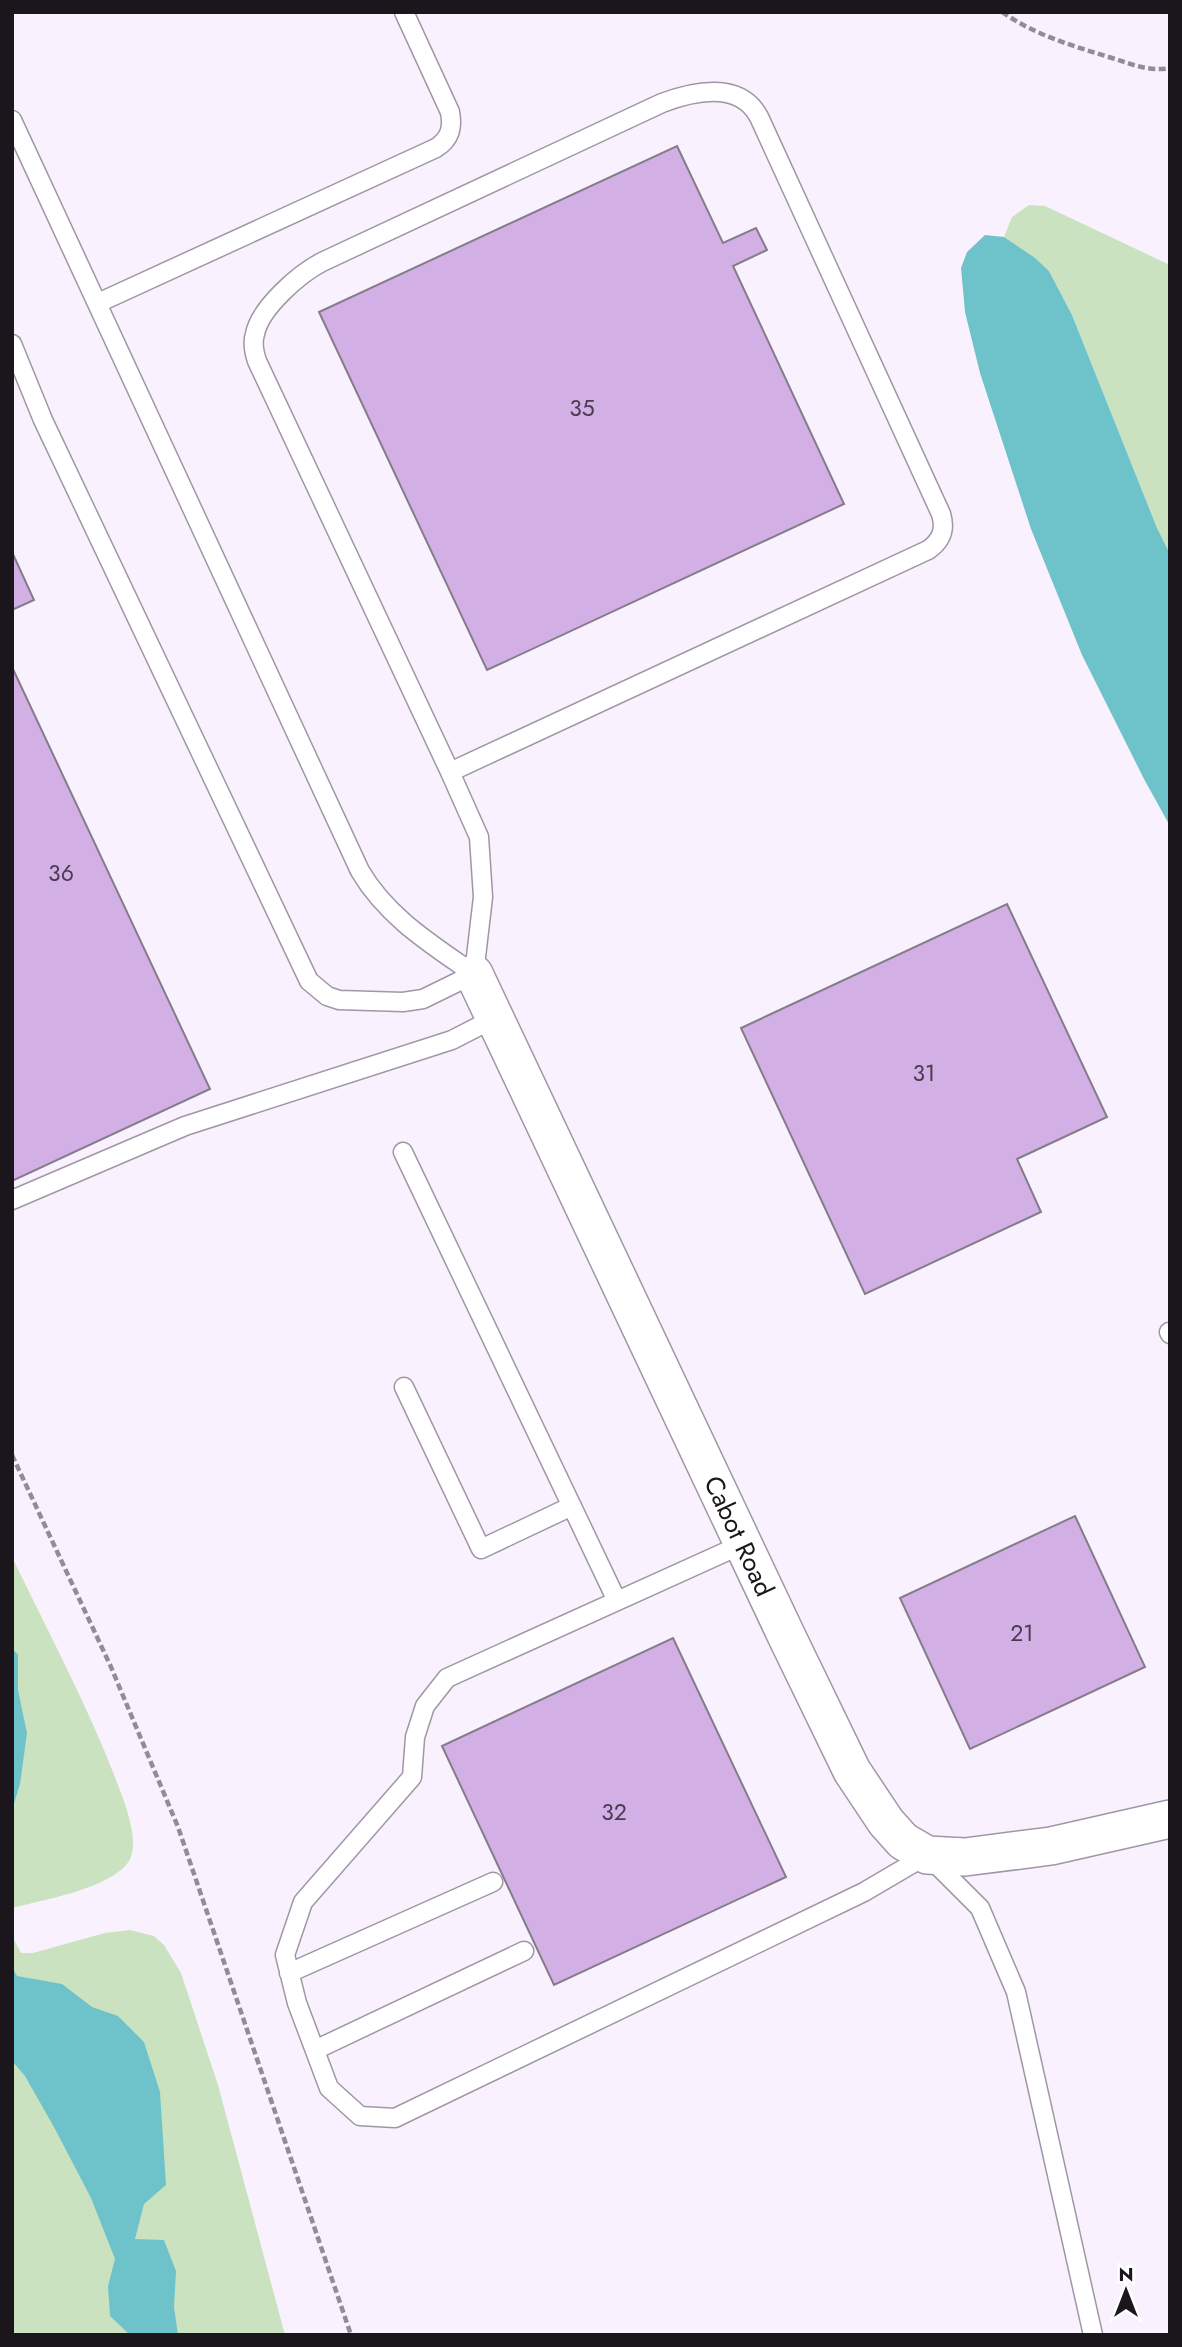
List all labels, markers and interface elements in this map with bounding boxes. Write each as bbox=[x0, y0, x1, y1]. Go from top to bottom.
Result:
house number: 35 bbox=[569, 391, 595, 425]
house number: 36 bbox=[48, 856, 74, 890]
house number: 31 bbox=[913, 1056, 935, 1090]
street label: Cabot Road bbox=[694, 1469, 784, 1603]
house number: 21 bbox=[1010, 1616, 1034, 1650]
house number: 32 bbox=[601, 1795, 627, 1829]
north arrow bbox=[1091, 2256, 1161, 2326]
text: N bbox=[1118, 2261, 1134, 2288]

